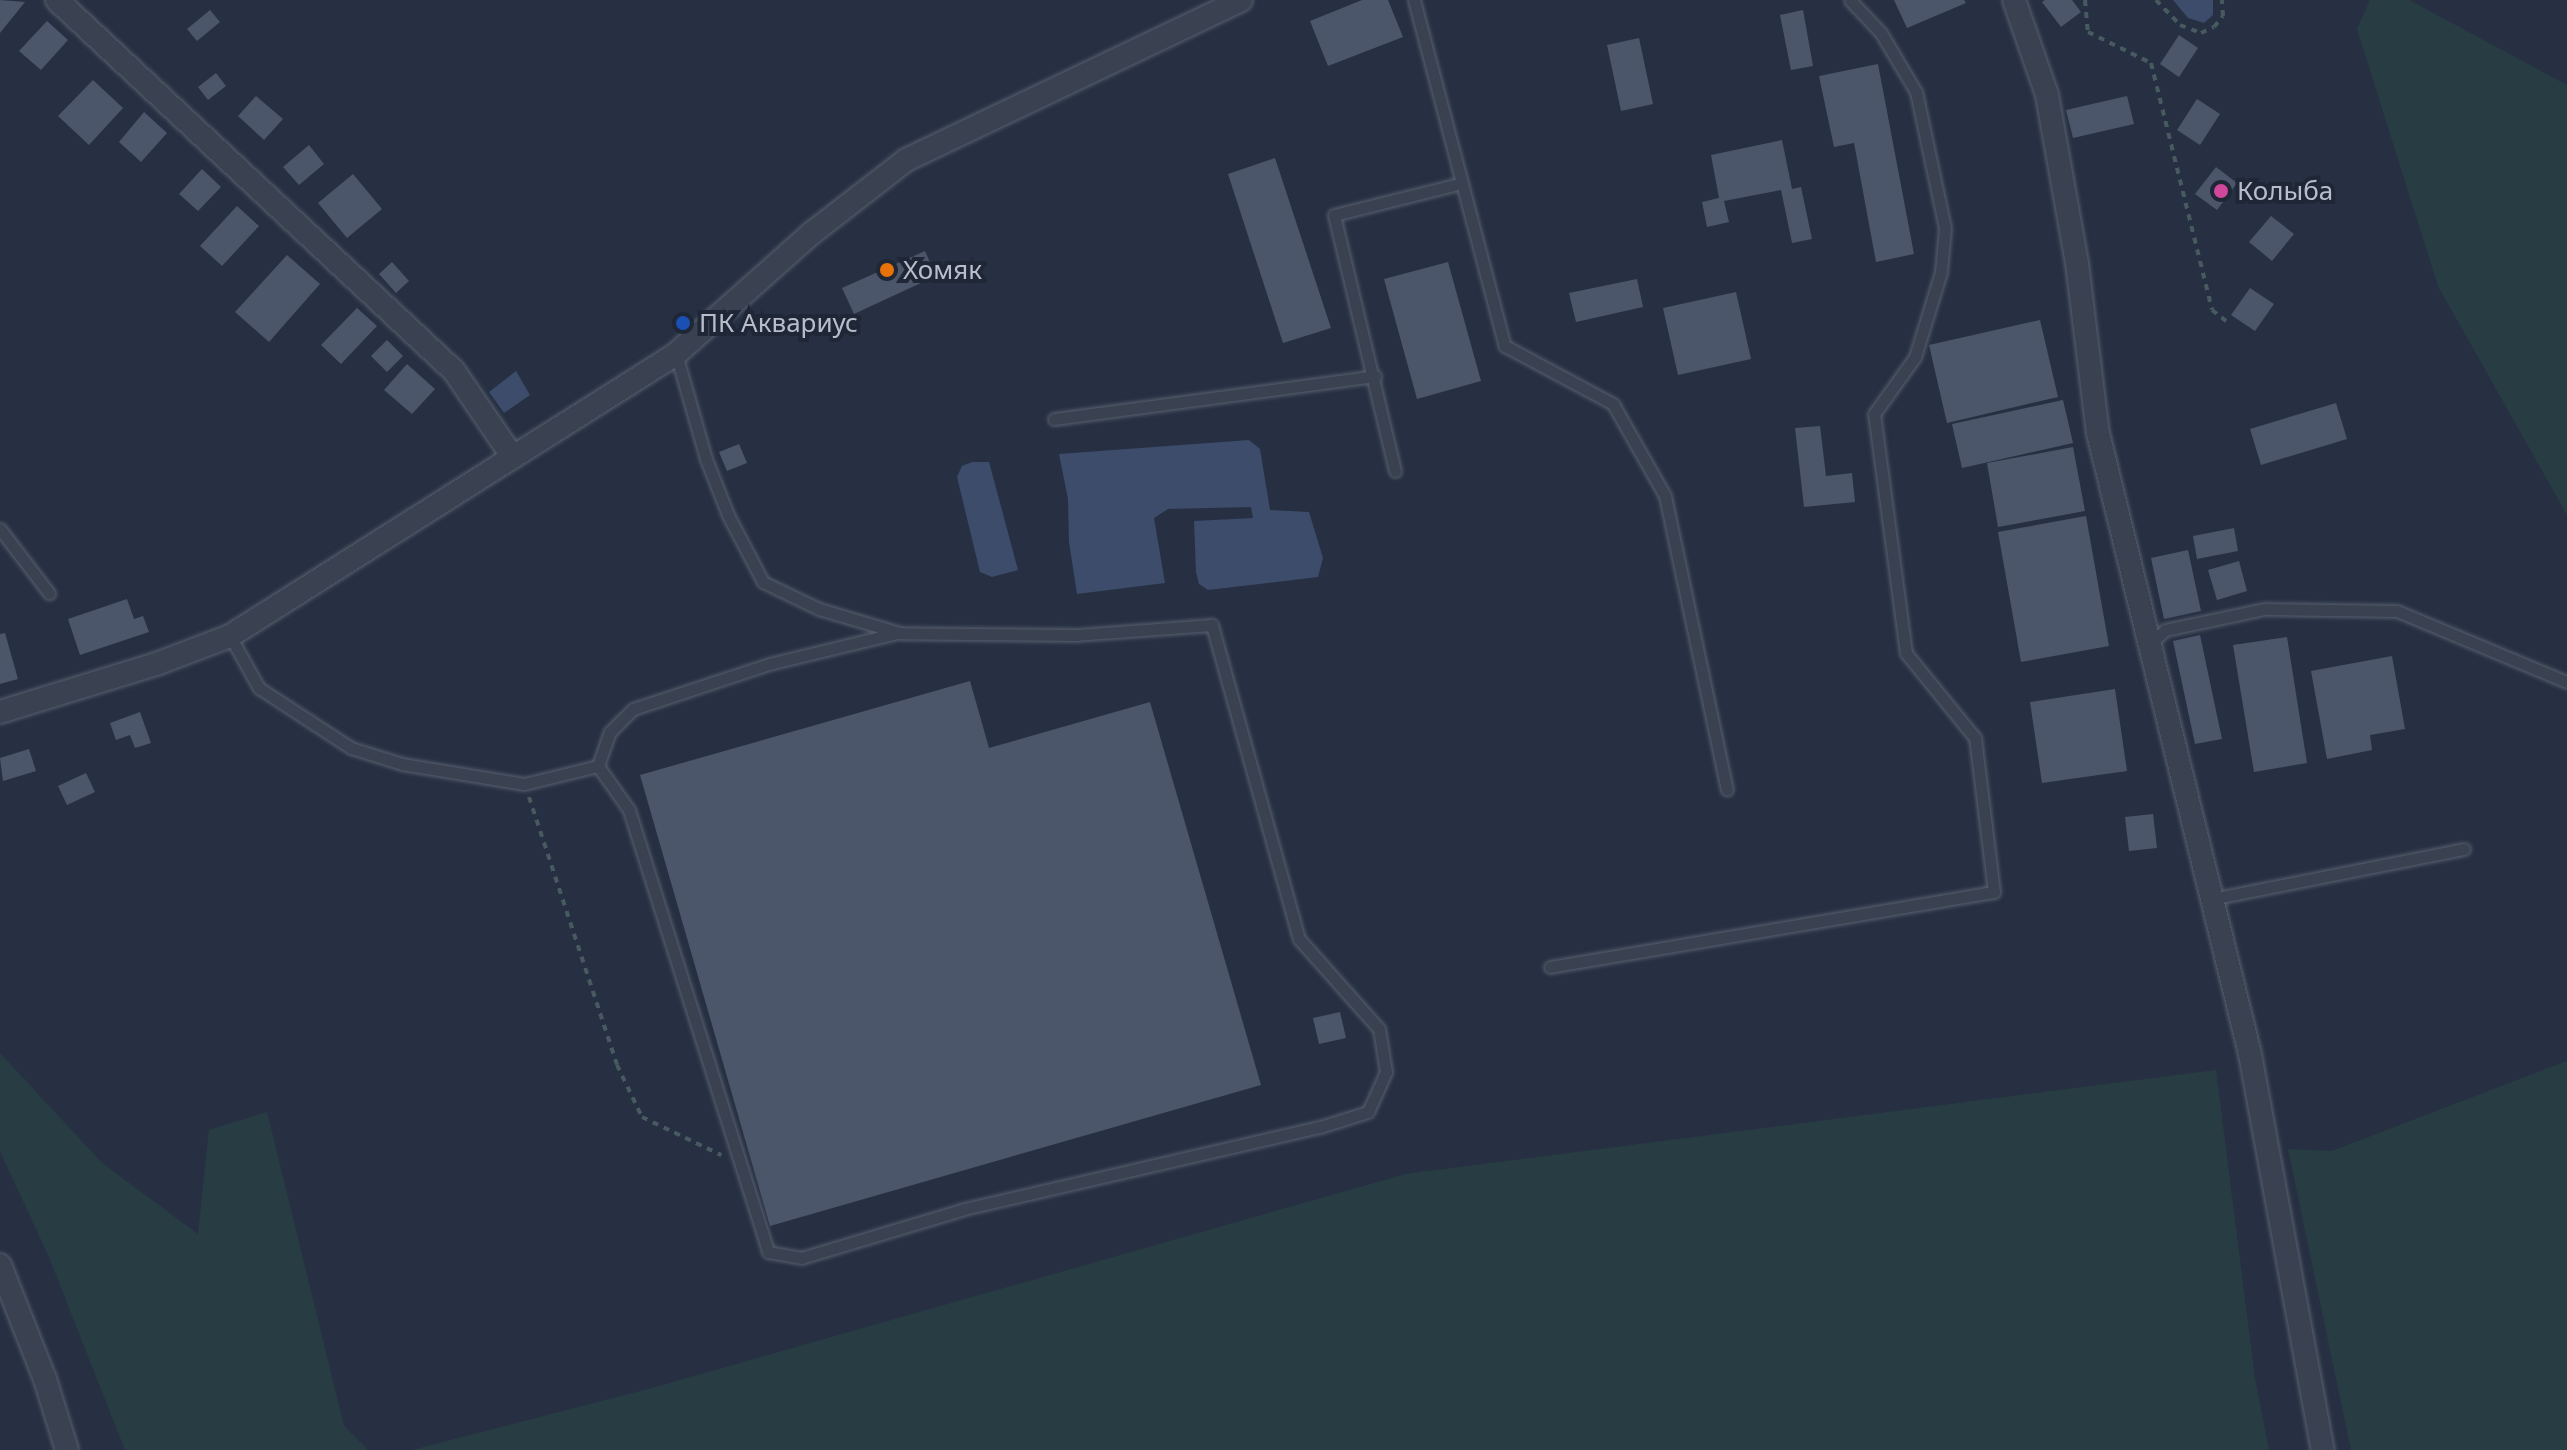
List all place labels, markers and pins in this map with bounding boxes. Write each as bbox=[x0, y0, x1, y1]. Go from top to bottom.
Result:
place label: Колыба bbox=[2237, 175, 2333, 207]
marker: Колыба bbox=[2212, 182, 2230, 200]
place label: Хомяк bbox=[903, 254, 982, 286]
marker: Хомяк bbox=[878, 261, 896, 279]
place label: ПК Аквариус bbox=[699, 307, 858, 339]
marker: ПК Аквариус bbox=[674, 314, 692, 332]

